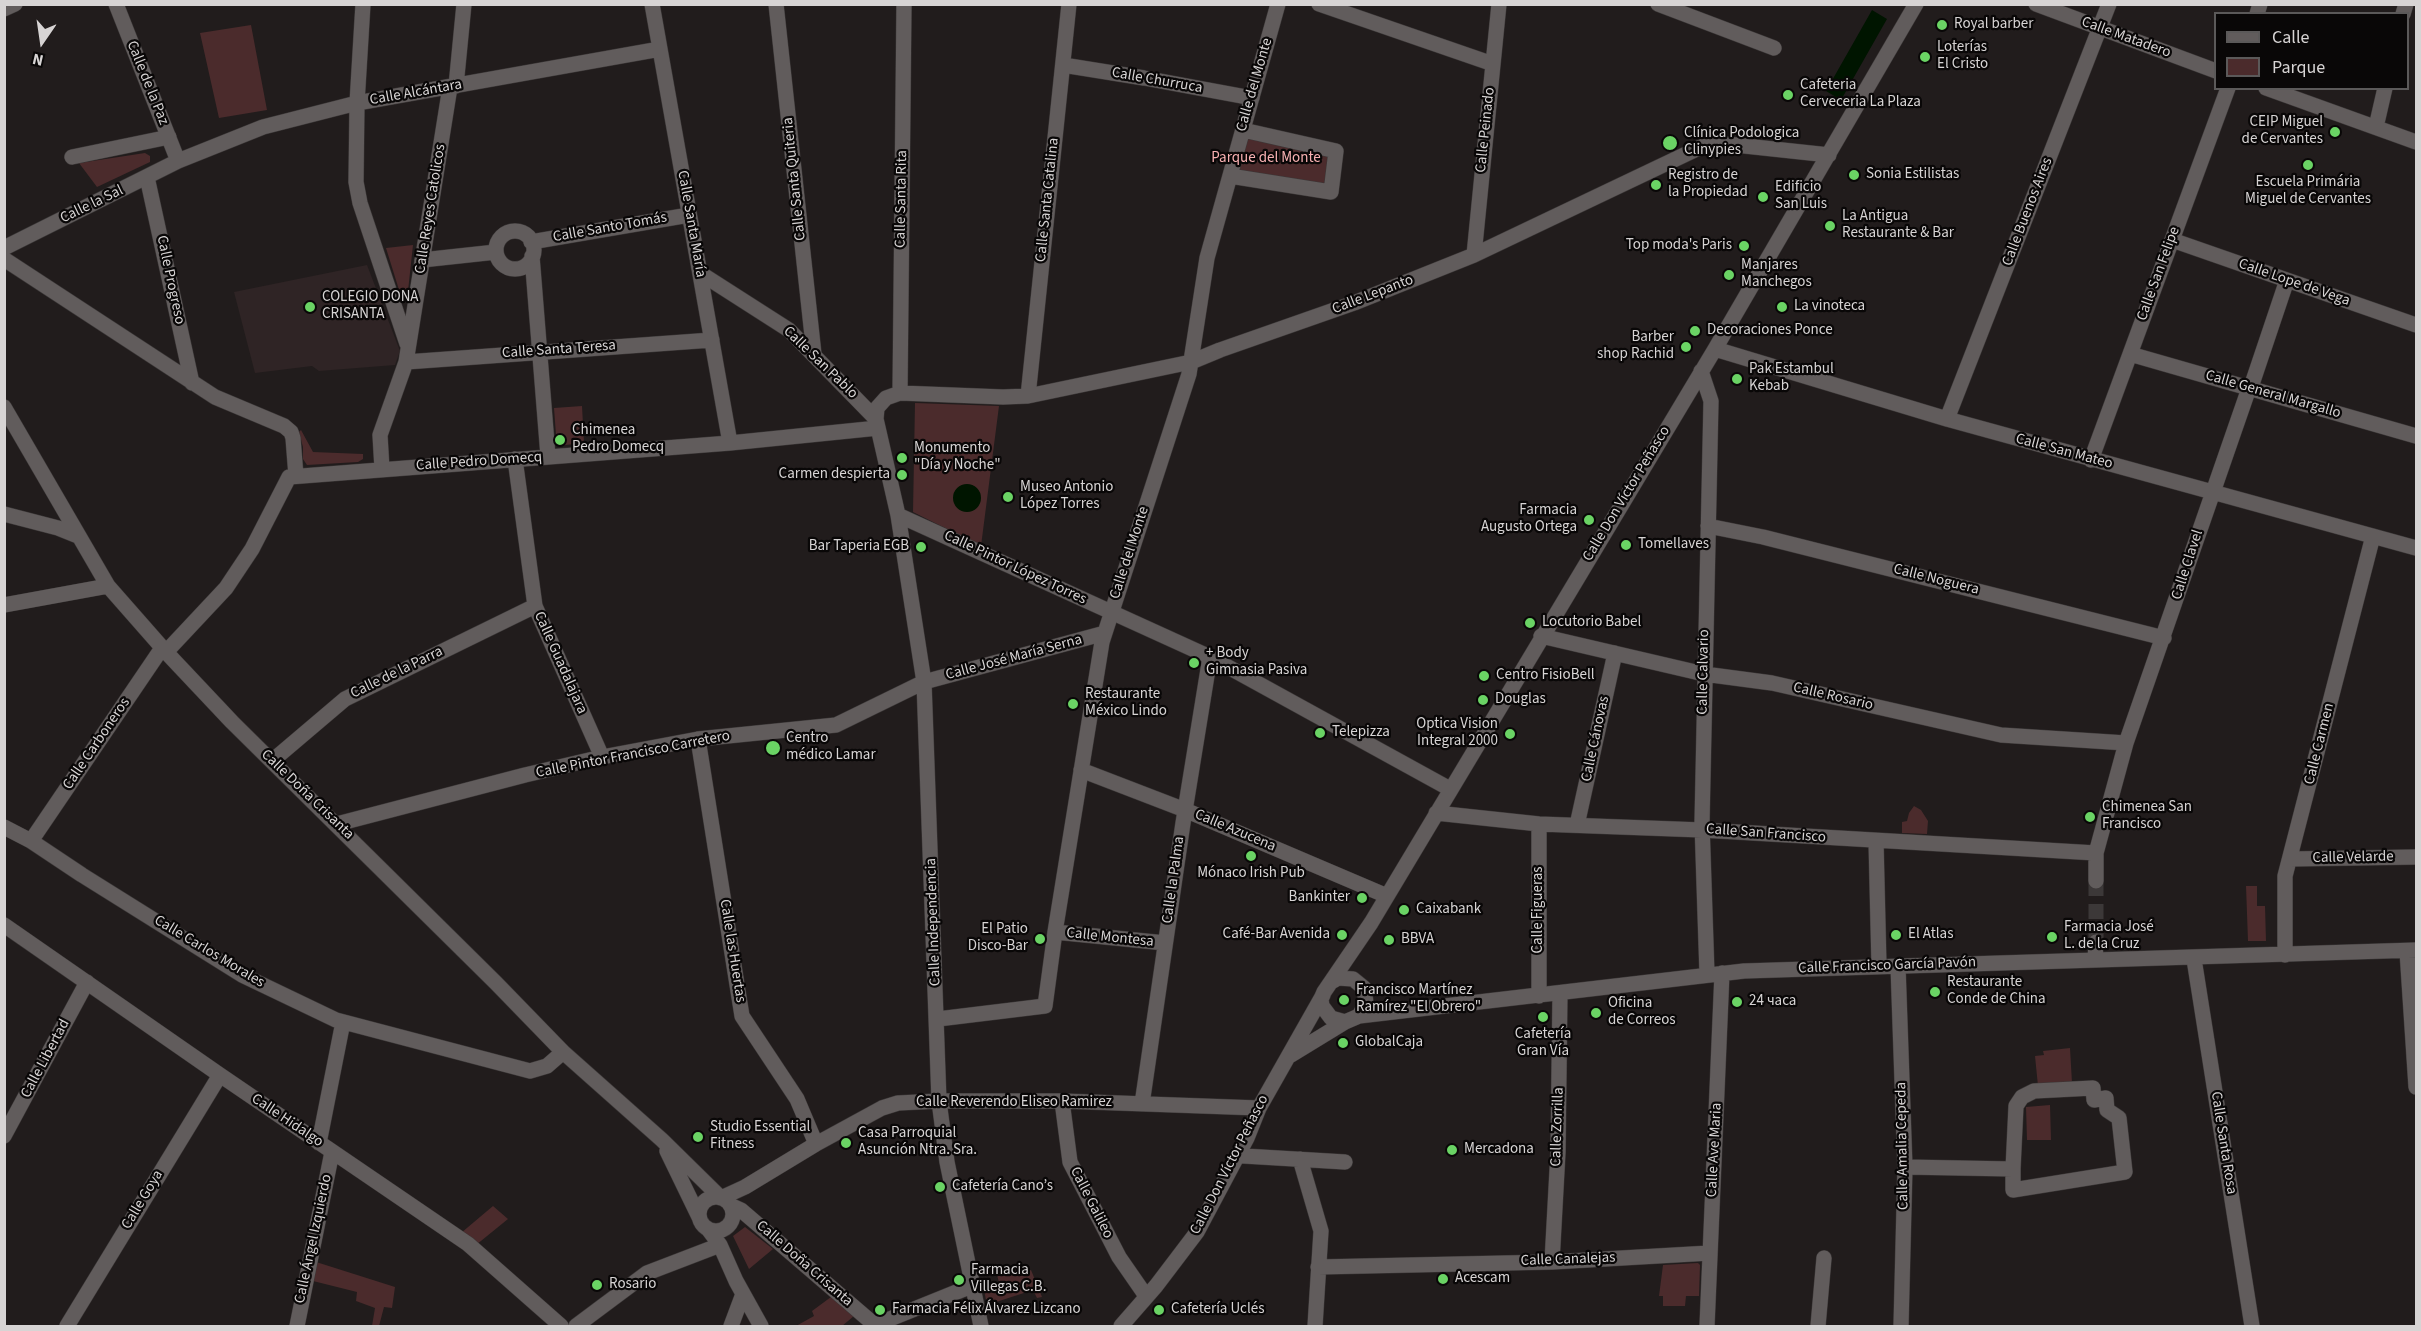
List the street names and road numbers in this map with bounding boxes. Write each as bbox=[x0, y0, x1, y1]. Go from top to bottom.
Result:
street label: Calle Matadero bbox=[2079, 14, 2173, 62]
street label: Calle del Monte bbox=[1233, 36, 1277, 134]
street label: Calle de la Paz bbox=[122, 38, 172, 128]
street label: Calle Churruca bbox=[1110, 64, 1204, 98]
street label: Calle Alcántara bbox=[368, 76, 464, 110]
street label: Calle Peinado bbox=[1473, 86, 1499, 174]
street label: Calle Santa Quiteria bbox=[780, 116, 810, 242]
street label: Calle Santa Catalina bbox=[1033, 137, 1063, 263]
street label: Calle Reyes Catolicos bbox=[412, 143, 450, 275]
street label: Calle Santa Rita bbox=[892, 150, 912, 248]
street label: Calle Buenos Aires bbox=[1999, 155, 2057, 269]
street label: Calle Santa María bbox=[673, 169, 709, 279]
street label: Calle la Sal bbox=[57, 182, 127, 228]
street label: Calle Santo Tomás bbox=[552, 209, 668, 247]
street label: Calle San Felipe bbox=[2134, 224, 2184, 324]
street label: Calle Progreso bbox=[152, 234, 188, 326]
street label: Calle Lope de Vega bbox=[2236, 256, 2352, 310]
street label: Calle Lepanto bbox=[1330, 271, 1416, 319]
street label: Calle San Pablo bbox=[779, 323, 861, 403]
street label: Calle Santa Teresa bbox=[501, 337, 617, 363]
street label: Calle General Margallo bbox=[2203, 367, 2343, 423]
street label: Calle Don Víctor Peñasco bbox=[1579, 423, 1675, 565]
street label: Calle San Mateo bbox=[2014, 430, 2114, 474]
street label: Calle Pedro Domecq bbox=[415, 449, 543, 475]
street label: Calle del Monte bbox=[1107, 504, 1153, 602]
street label: Calle Pintor López Torres bbox=[941, 527, 1089, 609]
street label: Calle Clavel bbox=[2168, 528, 2208, 602]
street label: Calle Noguera bbox=[1891, 561, 1981, 599]
street label: Calle Guadalajara bbox=[529, 609, 591, 717]
street label: Calle Calvario bbox=[1694, 629, 1714, 715]
street label: Calle José María Serna bbox=[944, 631, 1084, 685]
street label: Calle de la Parra bbox=[348, 643, 446, 703]
street label: Calle Rosario bbox=[1791, 679, 1875, 715]
street label: Calle Cánovas bbox=[1578, 694, 1614, 784]
street label: Calle Carboneros bbox=[60, 695, 134, 793]
street label: Calle Carmen bbox=[2301, 701, 2339, 787]
street label: Calle Pintor Francisco Carretero bbox=[535, 727, 731, 783]
street label: Calle Doña Crisanta bbox=[257, 746, 357, 844]
street label: Calle Azucena bbox=[1192, 806, 1278, 856]
street label: Calle San Francisco bbox=[1705, 821, 1827, 847]
street label: Calle la Palma bbox=[1159, 835, 1189, 925]
street label: Calle Velarde bbox=[2312, 848, 2394, 868]
street label: Calle Independencia bbox=[923, 858, 945, 986]
street label: Calle Figueras bbox=[1530, 866, 1548, 954]
street label: Calle las Huertas bbox=[715, 898, 749, 1004]
street label: Calle Carlos Morales bbox=[150, 912, 268, 992]
street label: Calle Montesa bbox=[1065, 924, 1155, 952]
street label: Calle Francisco García Pavón bbox=[1798, 954, 1976, 978]
street label: Calle Libertad bbox=[18, 1016, 74, 1102]
street label: Calle Amalia Cepeda bbox=[1893, 1082, 1913, 1210]
street label: Calle Zorrilla bbox=[1548, 1087, 1568, 1167]
street label: Calle Hidalgo bbox=[248, 1090, 326, 1152]
street label: Calle Santa Rosa bbox=[2206, 1090, 2240, 1196]
street label: Calle Don Víctor Peñasco bbox=[1187, 1092, 1273, 1238]
street label: Calle Reverendo Eliseo Ramirez bbox=[916, 1094, 1112, 1112]
street label: Calle Ave Maria bbox=[1704, 1102, 1726, 1198]
street label: Calle Galileo bbox=[1065, 1164, 1117, 1242]
street label: Calle Goya bbox=[118, 1167, 168, 1233]
street label: Calle Ángel Izquierdo bbox=[292, 1173, 336, 1305]
street label: Calle Doña Crisanta bbox=[752, 1217, 856, 1311]
street label: Calle Canalejas bbox=[1520, 1249, 1616, 1271]

